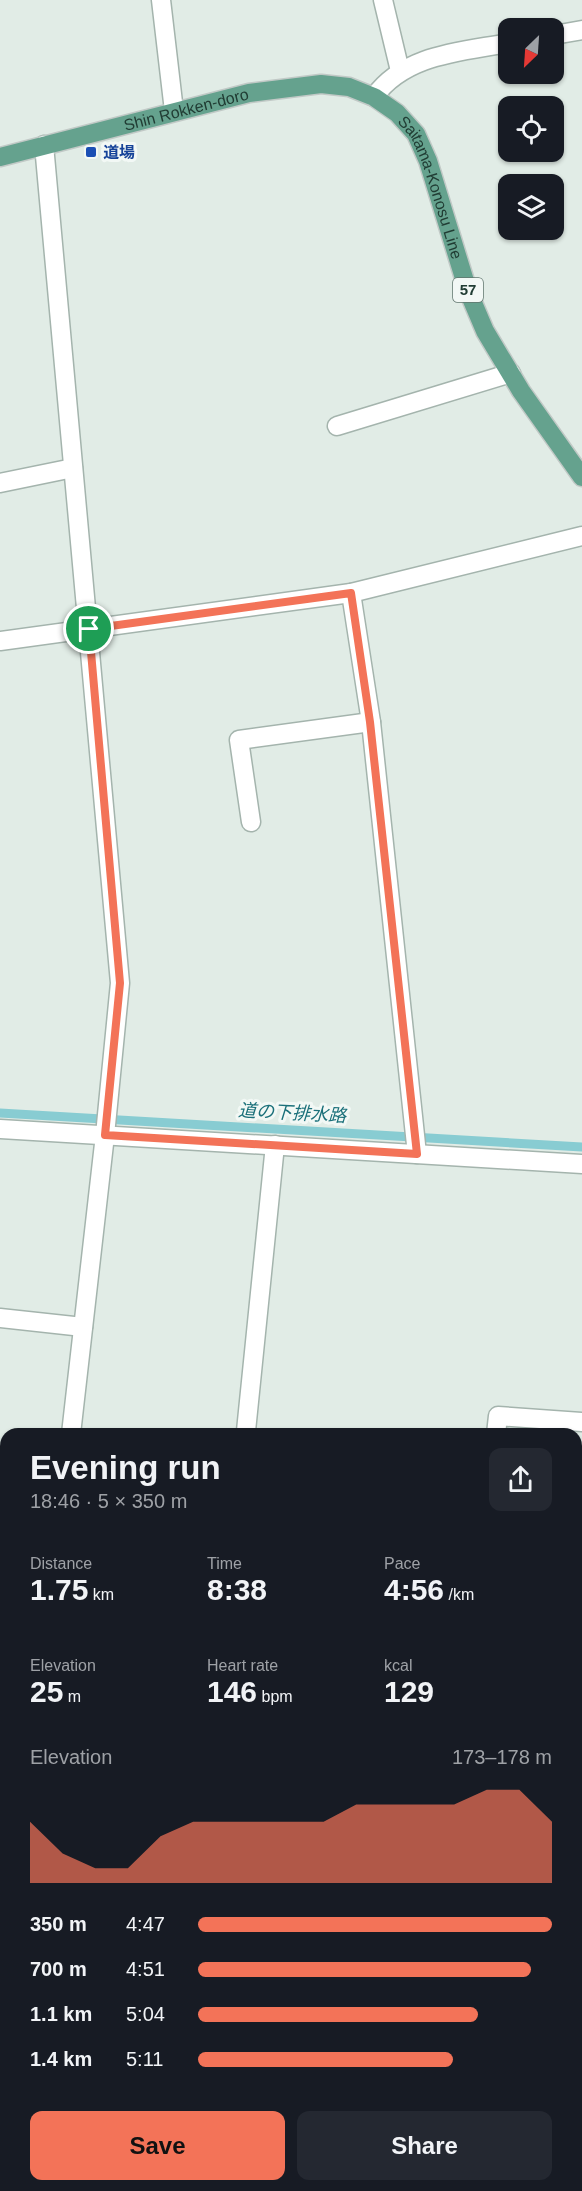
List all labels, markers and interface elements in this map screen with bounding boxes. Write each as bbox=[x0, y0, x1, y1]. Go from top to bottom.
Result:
north arrow bbox=[498, 18, 564, 84]
map controls bbox=[498, 18, 564, 240]
street label: Shin Rokken-doro bbox=[122, 85, 250, 134]
button: locate bbox=[498, 96, 564, 162]
street label: Saitama-Konosu Line bbox=[395, 113, 466, 261]
place label: 道場 bbox=[103, 144, 135, 161]
marker: 道場 bbox=[84, 145, 98, 159]
button: layers bbox=[498, 174, 564, 240]
road number: 57 bbox=[453, 278, 483, 302]
pin bbox=[63, 603, 114, 654]
icon: arrive bbox=[72, 612, 105, 645]
water label: 道の下排水路 bbox=[238, 1100, 348, 1126]
button: share bbox=[489, 1448, 552, 1511]
text: Evening run bbox=[30, 1449, 221, 1486]
text: 18:46 · 5 × 350 m bbox=[30, 1490, 187, 1512]
text: Distance bbox=[30, 1555, 92, 1572]
text: Time bbox=[207, 1555, 242, 1572]
text: Pace bbox=[384, 1555, 420, 1572]
text: 1.75 bbox=[30, 1573, 88, 1606]
text: 8:38 bbox=[207, 1573, 267, 1606]
text: 4:56 bbox=[384, 1573, 444, 1606]
text: km bbox=[88, 1586, 114, 1603]
text: /km bbox=[444, 1586, 474, 1603]
text: Elevation bbox=[30, 1657, 96, 1674]
text: Heart rate bbox=[207, 1657, 278, 1674]
text: kcal bbox=[384, 1657, 412, 1674]
text: 25 bbox=[30, 1675, 63, 1708]
text: 146 bbox=[207, 1675, 257, 1708]
text: 129 bbox=[384, 1675, 434, 1708]
text: m bbox=[63, 1688, 81, 1705]
text: bpm bbox=[257, 1688, 293, 1705]
text: Elevation bbox=[30, 1746, 112, 1768]
text: 173–178 m bbox=[452, 1746, 552, 1768]
text: 350 m bbox=[30, 1913, 87, 1935]
text: 4:47 bbox=[126, 1913, 165, 1935]
text: 700 m bbox=[30, 1958, 87, 1980]
text: 4:51 bbox=[126, 1958, 165, 1980]
text: 1.1 km bbox=[30, 2003, 92, 2025]
text: 5:04 bbox=[126, 2003, 165, 2025]
text: 1.4 km bbox=[30, 2048, 92, 2070]
text: 5:11 bbox=[126, 2048, 163, 2070]
button: Save bbox=[30, 2111, 285, 2180]
button: Share bbox=[297, 2111, 552, 2180]

